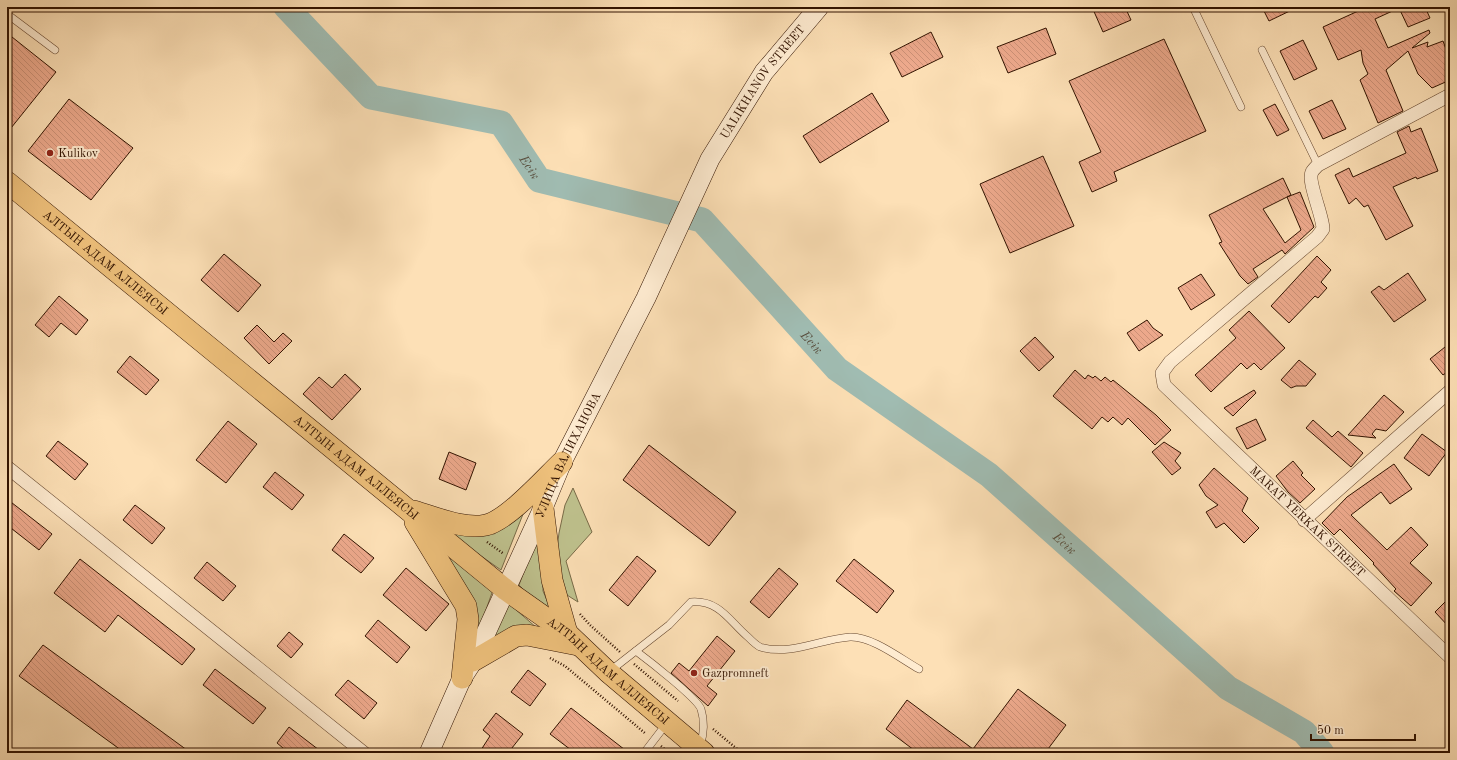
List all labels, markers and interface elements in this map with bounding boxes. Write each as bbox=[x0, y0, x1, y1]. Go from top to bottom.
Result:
street label: UALIKHANOV STREET bbox=[719, 23, 808, 141]
marker: Kulikov bbox=[45, 148, 55, 158]
place label: Kulikov bbox=[58, 148, 99, 160]
water label: Есік bbox=[516, 152, 542, 182]
street label: АЛТЫН АДАМ АЛЛЕЯСЫ bbox=[40, 209, 169, 318]
water label: Есік bbox=[797, 328, 825, 357]
street label: УЛИЦА ВАЛИХАНОВА bbox=[534, 391, 604, 520]
street label: АЛТЫН АДАМ АЛЛЕЯСЫ bbox=[291, 414, 420, 523]
street label: MARAT YERKAK STREET bbox=[1247, 465, 1367, 580]
water label: Есік bbox=[1049, 530, 1078, 557]
street label: АЛТЫН АДАМ АЛЛЕЯСЫ bbox=[544, 616, 671, 728]
marker: Gazpromneft bbox=[689, 668, 699, 678]
place label: Gazpromneft bbox=[702, 668, 769, 680]
scale bar bbox=[1311, 716, 1415, 742]
text: 50 m bbox=[1317, 724, 1344, 737]

